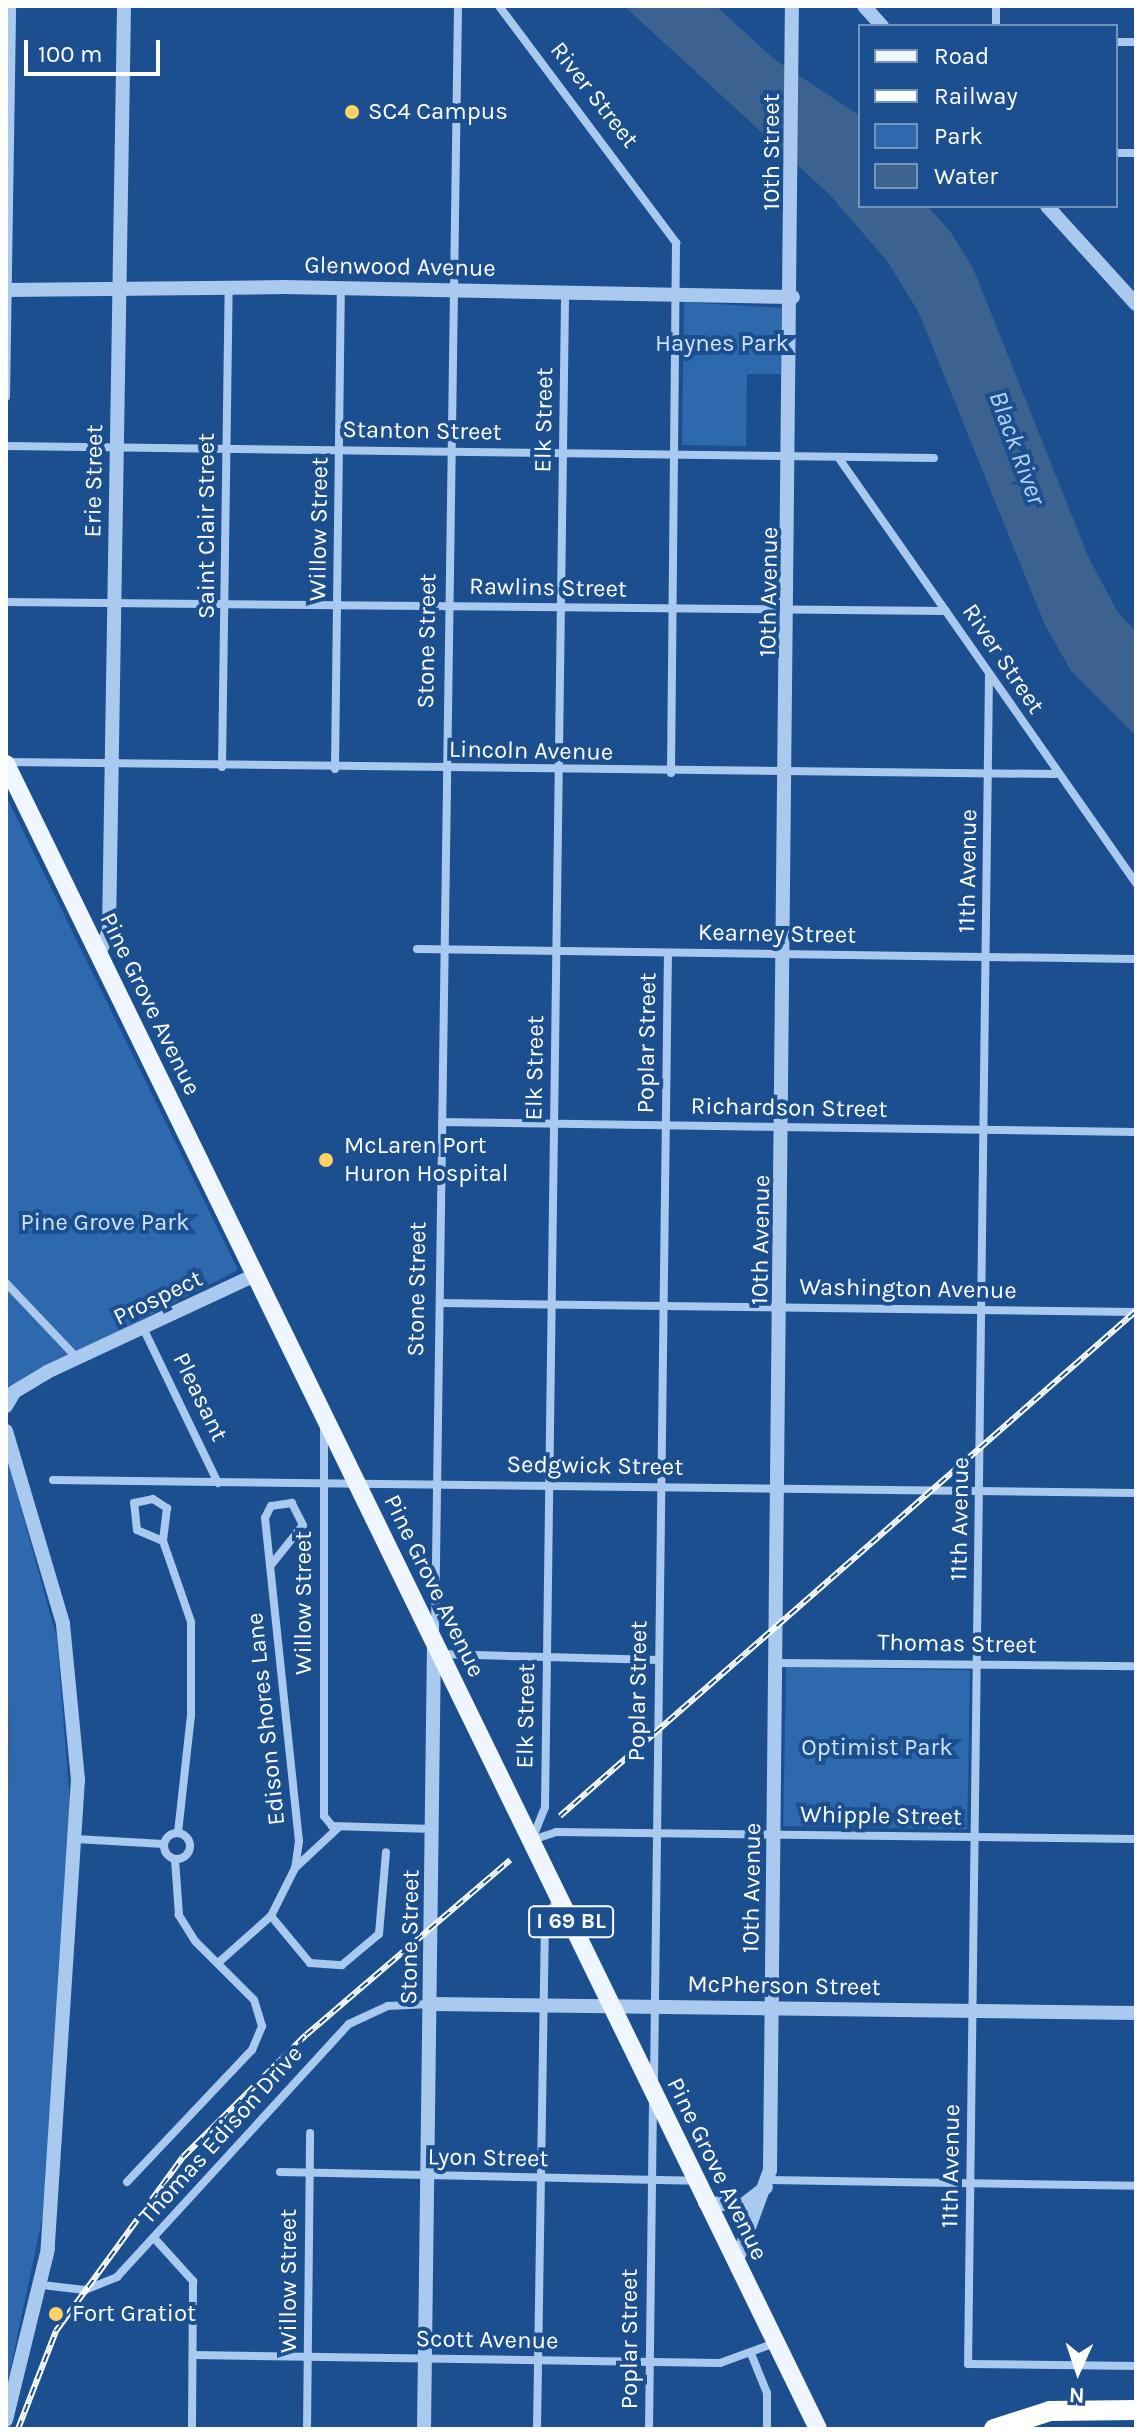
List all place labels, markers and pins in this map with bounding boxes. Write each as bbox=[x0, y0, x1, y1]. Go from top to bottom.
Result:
place label: SC4 Campus bbox=[368, 98, 508, 126]
marker: SC4 Campus bbox=[343, 103, 361, 121]
place label: McLaren Port Huron Hospital bbox=[344, 1132, 508, 1188]
marker: McLaren Port Huron Hospital bbox=[315, 1149, 337, 1171]
place label: Fort Gratiot bbox=[72, 2300, 196, 2328]
marker: Fort Gratiot bbox=[47, 2305, 65, 2323]

